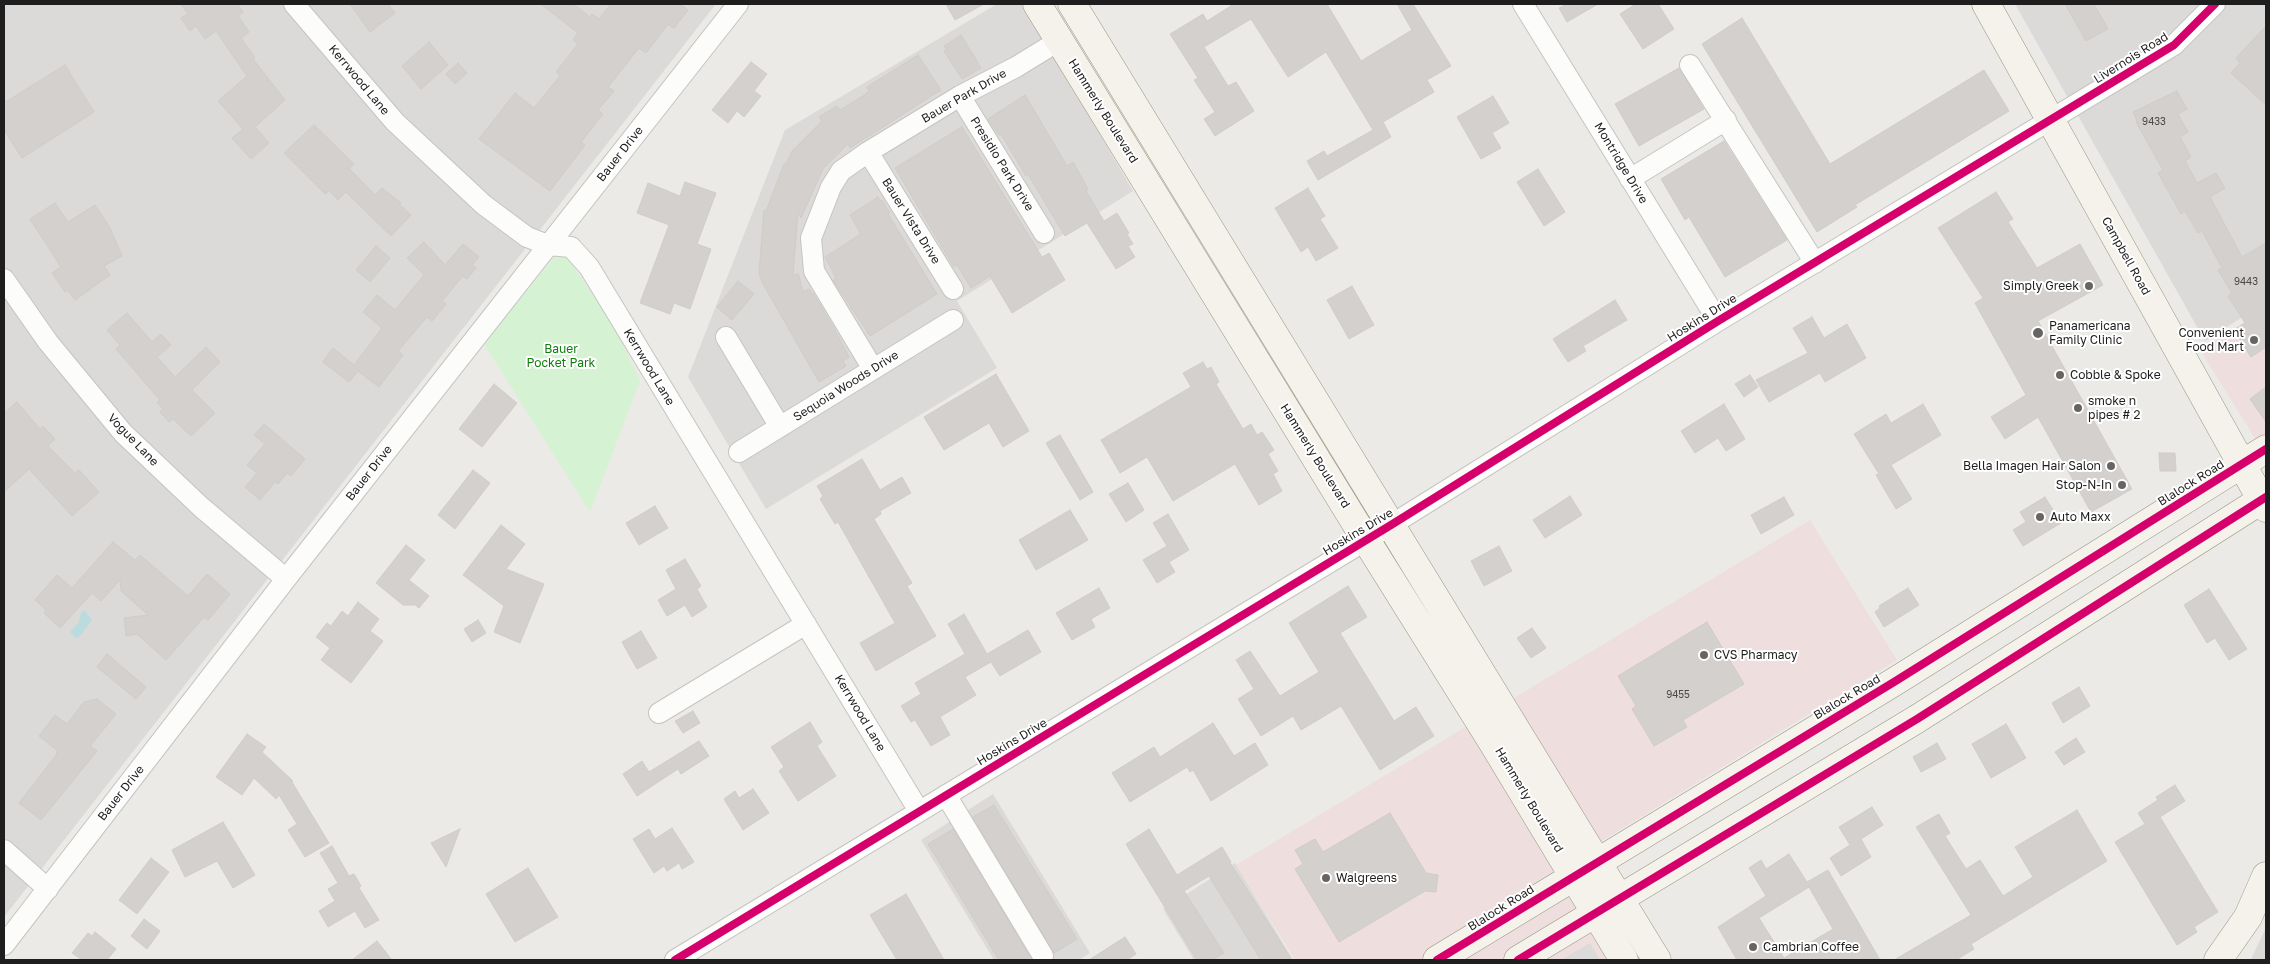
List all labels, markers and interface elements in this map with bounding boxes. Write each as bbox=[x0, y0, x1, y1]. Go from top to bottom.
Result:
street label: Livernois Road bbox=[2091, 29, 2171, 87]
street label: Kerrwood Lane bbox=[326, 42, 392, 118]
street label: Hammerly Boulevard bbox=[1065, 56, 1141, 166]
street label: Bauer Park Drive bbox=[919, 66, 1009, 126]
street label: Presidio Park Drive bbox=[967, 114, 1037, 214]
house number: 9433 bbox=[2142, 116, 2166, 128]
street label: Montridge Drive bbox=[1591, 120, 1651, 206]
street label: Bauer Drive bbox=[594, 123, 646, 185]
street label: Bauer Vista Drive bbox=[879, 175, 943, 267]
street label: Campbell Road bbox=[2099, 214, 2153, 298]
house number: 9443 bbox=[2234, 276, 2258, 288]
place label: Simply Greek bbox=[2003, 279, 2079, 293]
marker: Simply Greek bbox=[2083, 280, 2095, 292]
street label: Hoskins Drive bbox=[1665, 291, 1739, 345]
place label: Panamericana Family Clinic bbox=[2049, 319, 2131, 347]
street label: Kerrwood Lane bbox=[620, 326, 678, 408]
marker: Panamericana Family Clinic bbox=[2031, 326, 2045, 340]
place label: Convenient Food Mart bbox=[2178, 326, 2244, 354]
marker: Convenient Food Mart bbox=[2248, 334, 2260, 346]
park label: Bauer Pocket Park bbox=[527, 342, 595, 370]
street label: Sequoia Woods Drive bbox=[791, 348, 901, 424]
place label: Cobble & Spoke bbox=[2070, 368, 2161, 382]
marker: Cobble & Spoke bbox=[2054, 369, 2066, 381]
place label: smoke n pipes # 2 bbox=[2088, 394, 2140, 422]
street label: Hammerly Boulevard bbox=[1277, 401, 1353, 511]
marker: smoke n pipes # 2 bbox=[2072, 402, 2084, 414]
street label: Vogue Lane bbox=[104, 411, 162, 469]
street label: Bauer Drive bbox=[343, 442, 395, 504]
street label: Blalock Road bbox=[2155, 457, 2227, 509]
place label: Bella Imagen Hair Salon bbox=[1963, 459, 2101, 473]
marker: Bella Imagen Hair Salon bbox=[2105, 460, 2117, 472]
place label: Stop-N-In bbox=[2056, 478, 2112, 492]
marker: Stop-N-In bbox=[2116, 479, 2128, 491]
street label: Hoskins Drive bbox=[1320, 505, 1396, 559]
place label: Auto Maxx bbox=[2050, 510, 2110, 524]
marker: Auto Maxx bbox=[2034, 511, 2046, 523]
place label: CVS Pharmacy bbox=[1714, 648, 1798, 662]
marker: CVS Pharmacy bbox=[1698, 649, 1710, 661]
street label: Blalock Road bbox=[1811, 671, 1883, 723]
street label: Kerrwood Lane bbox=[831, 672, 889, 754]
house number: 9455 bbox=[1666, 689, 1690, 701]
street label: Hoskins Drive bbox=[974, 715, 1050, 769]
street label: Hammerly Boulevard bbox=[1492, 745, 1566, 855]
street label: Bauer Drive bbox=[95, 762, 147, 824]
place label: Walgreens bbox=[1336, 871, 1397, 885]
marker: Walgreens bbox=[1320, 872, 1332, 884]
street label: Blalock Road bbox=[1465, 882, 1537, 934]
place label: Cambrian Coffee bbox=[1763, 940, 1859, 954]
marker: Cambrian Coffee bbox=[1747, 941, 1759, 953]

